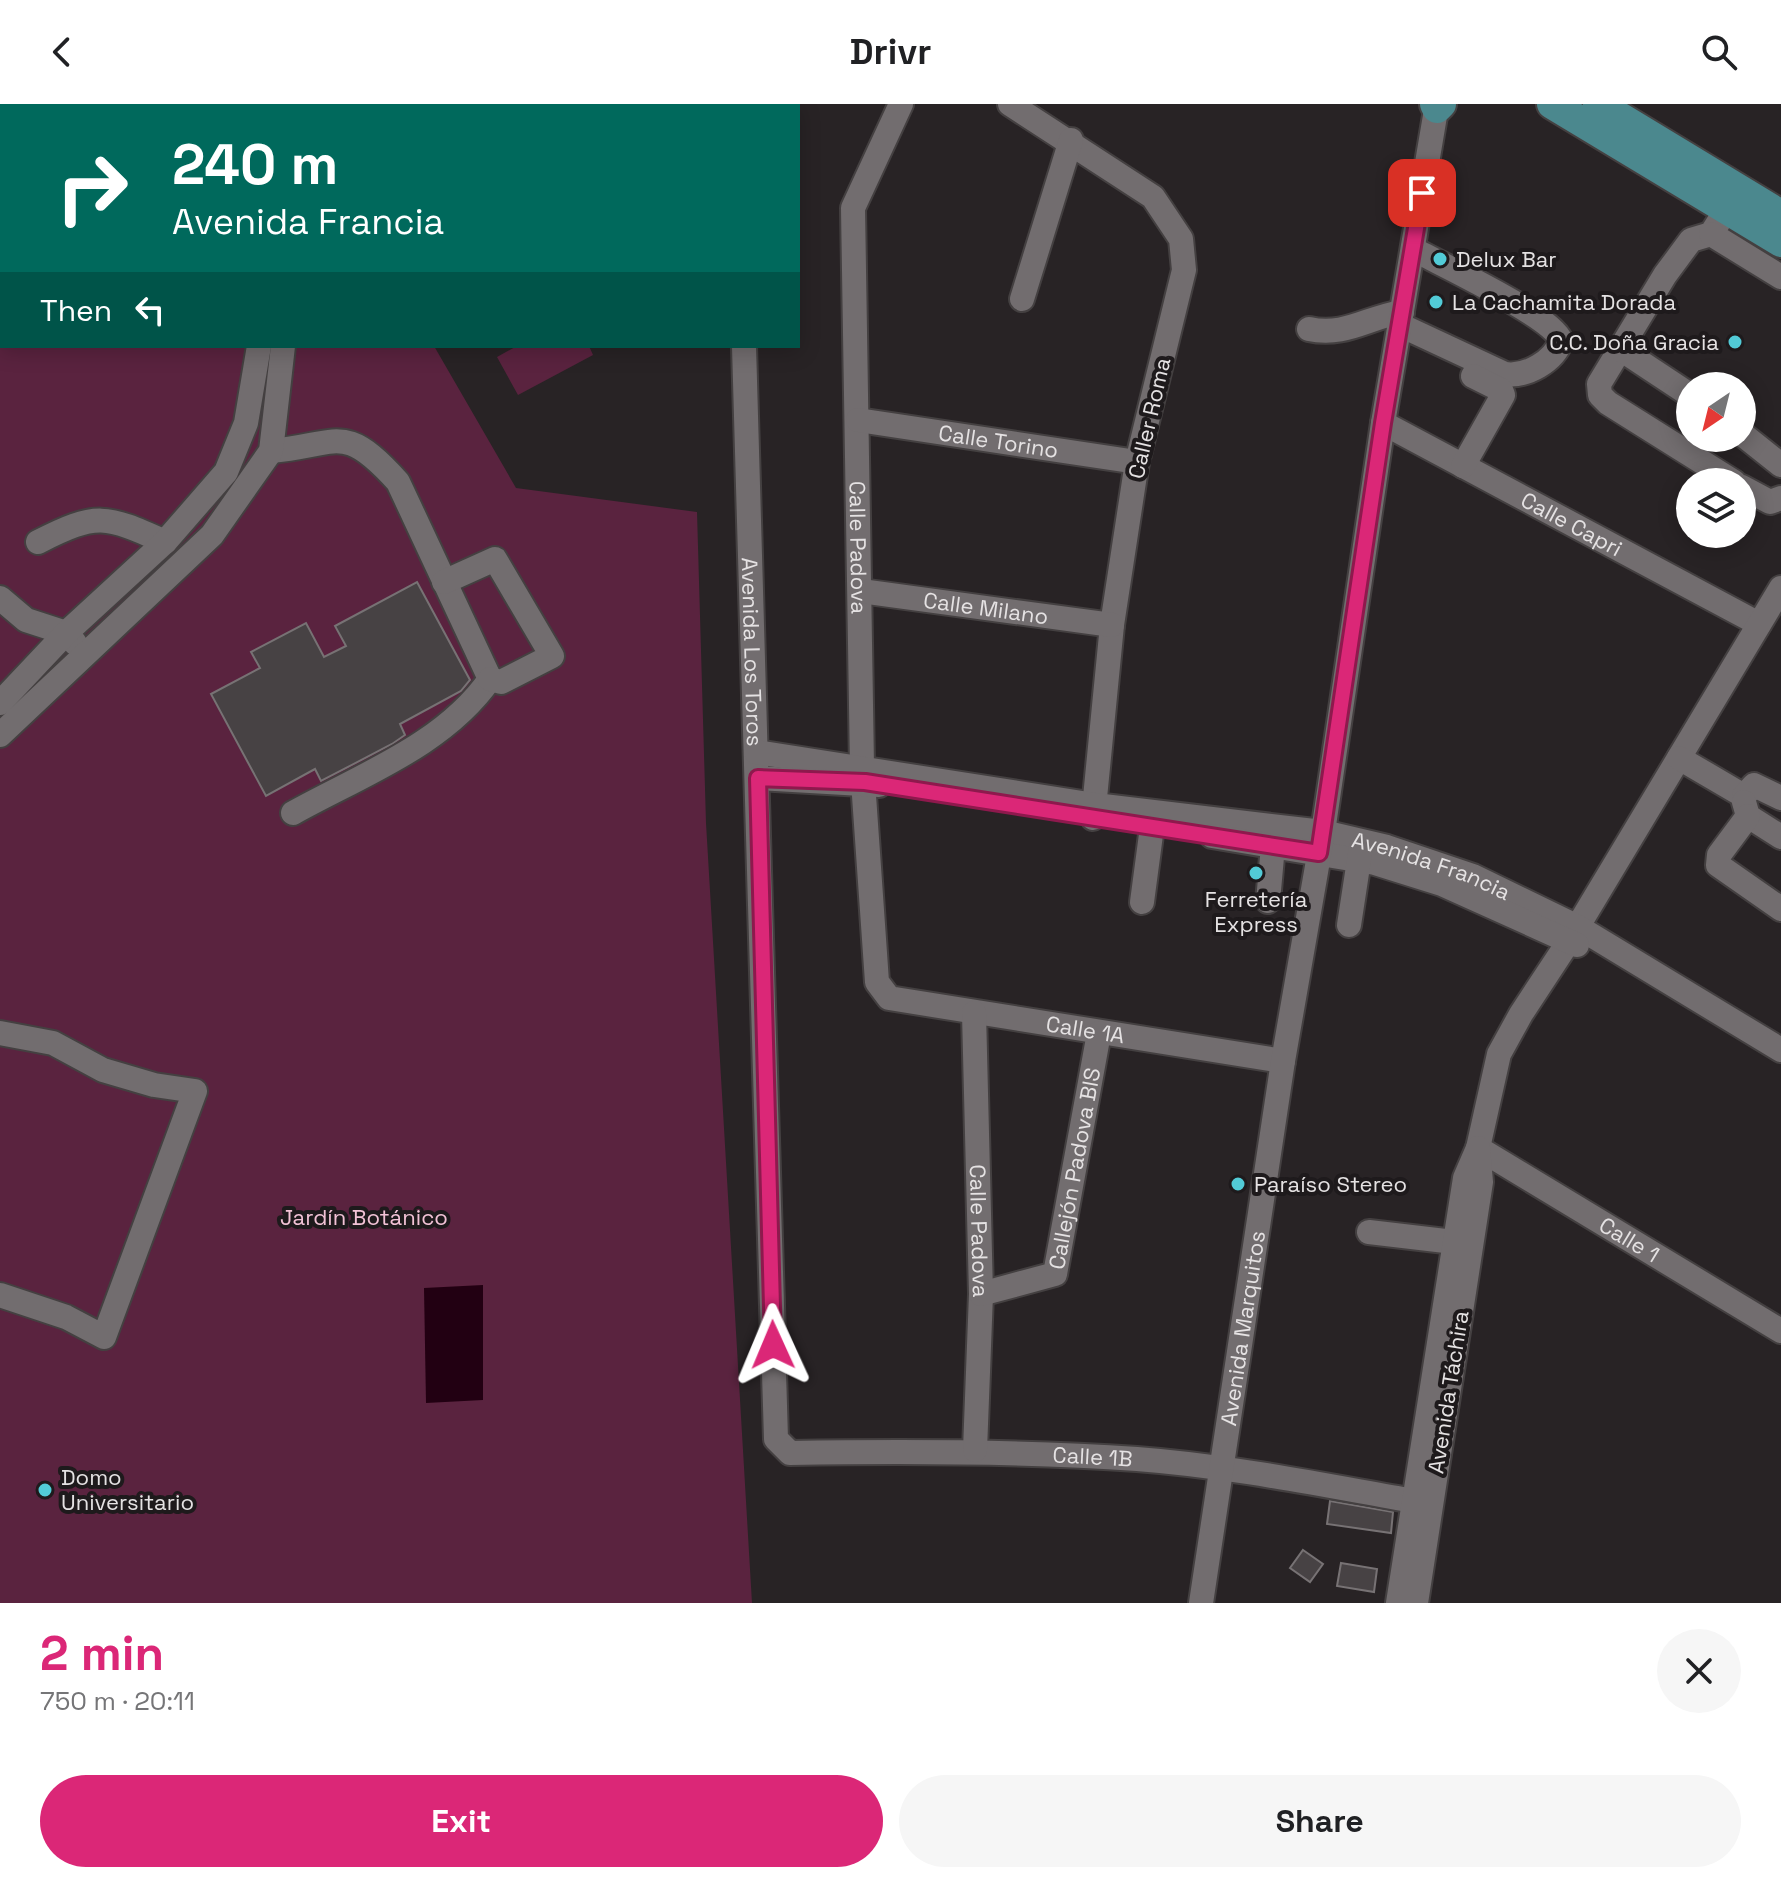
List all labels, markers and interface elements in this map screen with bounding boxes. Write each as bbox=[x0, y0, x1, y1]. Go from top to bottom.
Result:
text: Drivr bbox=[850, 29, 931, 75]
icon: back bbox=[40, 30, 84, 74]
icon: search bbox=[1697, 30, 1741, 74]
text: 240 m bbox=[172, 129, 338, 200]
icon: right bbox=[40, 136, 144, 240]
pin bbox=[1388, 159, 1456, 227]
icon: arrive bbox=[1400, 171, 1444, 215]
text: Avenida Francia bbox=[172, 199, 444, 245]
place label: Delux Bar bbox=[1456, 245, 1557, 273]
marker: Delux Bar bbox=[1431, 250, 1449, 268]
icon: left bbox=[128, 288, 172, 332]
place label: La Cachamita Dorada bbox=[1452, 288, 1676, 316]
text: Then bbox=[40, 291, 112, 330]
marker: La Cachamita Dorada bbox=[1427, 293, 1445, 311]
place label: C.C. Doña Gracia bbox=[1549, 328, 1719, 356]
marker: C.C. Doña Gracia bbox=[1726, 333, 1744, 351]
street label: Caller Roma bbox=[1121, 354, 1177, 481]
north arrow bbox=[1676, 372, 1756, 452]
map controls bbox=[1676, 372, 1756, 548]
street label: Calle Torino bbox=[937, 418, 1060, 464]
button: layers bbox=[1676, 468, 1756, 548]
street label: Calle Padova bbox=[843, 481, 874, 615]
street label: Calle Capri bbox=[1516, 485, 1627, 562]
street label: Avenida Los Toros bbox=[736, 557, 769, 747]
street label: Calle Milano bbox=[922, 586, 1050, 630]
street label: Avenida Francia bbox=[1349, 825, 1515, 906]
marker: Ferretería Express bbox=[1247, 864, 1265, 882]
place label: Ferretería Express bbox=[1205, 885, 1308, 938]
street label: Calle 1A bbox=[1044, 1009, 1127, 1050]
street label: Callejón Padova BIS bbox=[1042, 1065, 1106, 1272]
street label: Calle Padova bbox=[964, 1164, 995, 1298]
place label: Paraíso Stereo bbox=[1254, 1170, 1407, 1198]
marker: Paraíso Stereo bbox=[1229, 1175, 1247, 1193]
park label: Jardín Botánico bbox=[280, 1203, 448, 1231]
street label: Calle 1 bbox=[1594, 1211, 1665, 1268]
street label: Avenida Marquitos bbox=[1214, 1229, 1271, 1428]
position arrow bbox=[731, 1303, 815, 1387]
street label: Avenida Táchira bbox=[1421, 1308, 1475, 1476]
street label: Calle 1B bbox=[1052, 1441, 1133, 1473]
place label: Domo Universitario bbox=[61, 1463, 194, 1516]
marker: Domo Universitario bbox=[36, 1481, 54, 1499]
text: 2 min bbox=[40, 1623, 164, 1684]
button: close bbox=[1657, 1629, 1741, 1713]
text: 750 m · 20:11 bbox=[40, 1684, 195, 1718]
button: Exit bbox=[40, 1775, 883, 1867]
button: Share bbox=[899, 1775, 1741, 1867]

